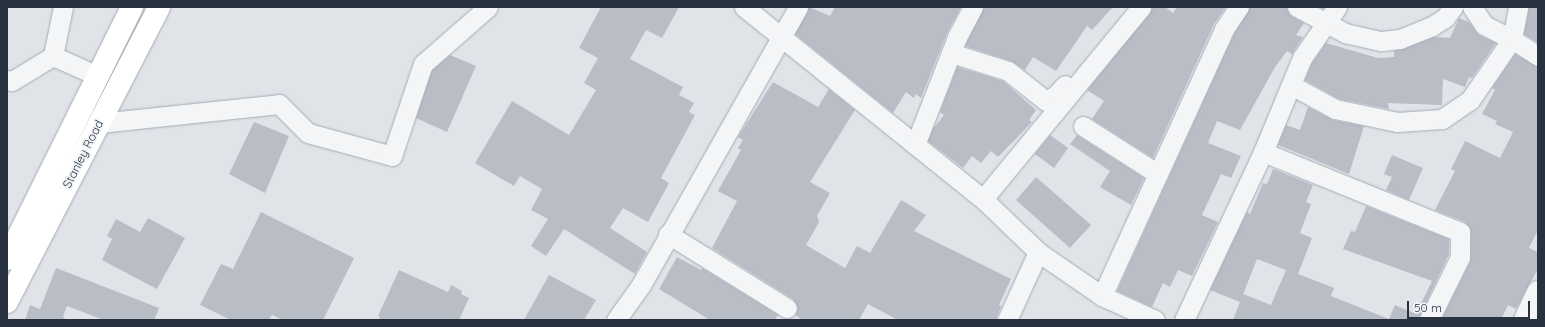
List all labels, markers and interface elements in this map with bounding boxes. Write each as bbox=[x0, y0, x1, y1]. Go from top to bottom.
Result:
street label: Stanley Road bbox=[60, 118, 106, 190]
scale bar bbox=[1409, 293, 1532, 319]
text: 50 m bbox=[1414, 300, 1442, 315]

